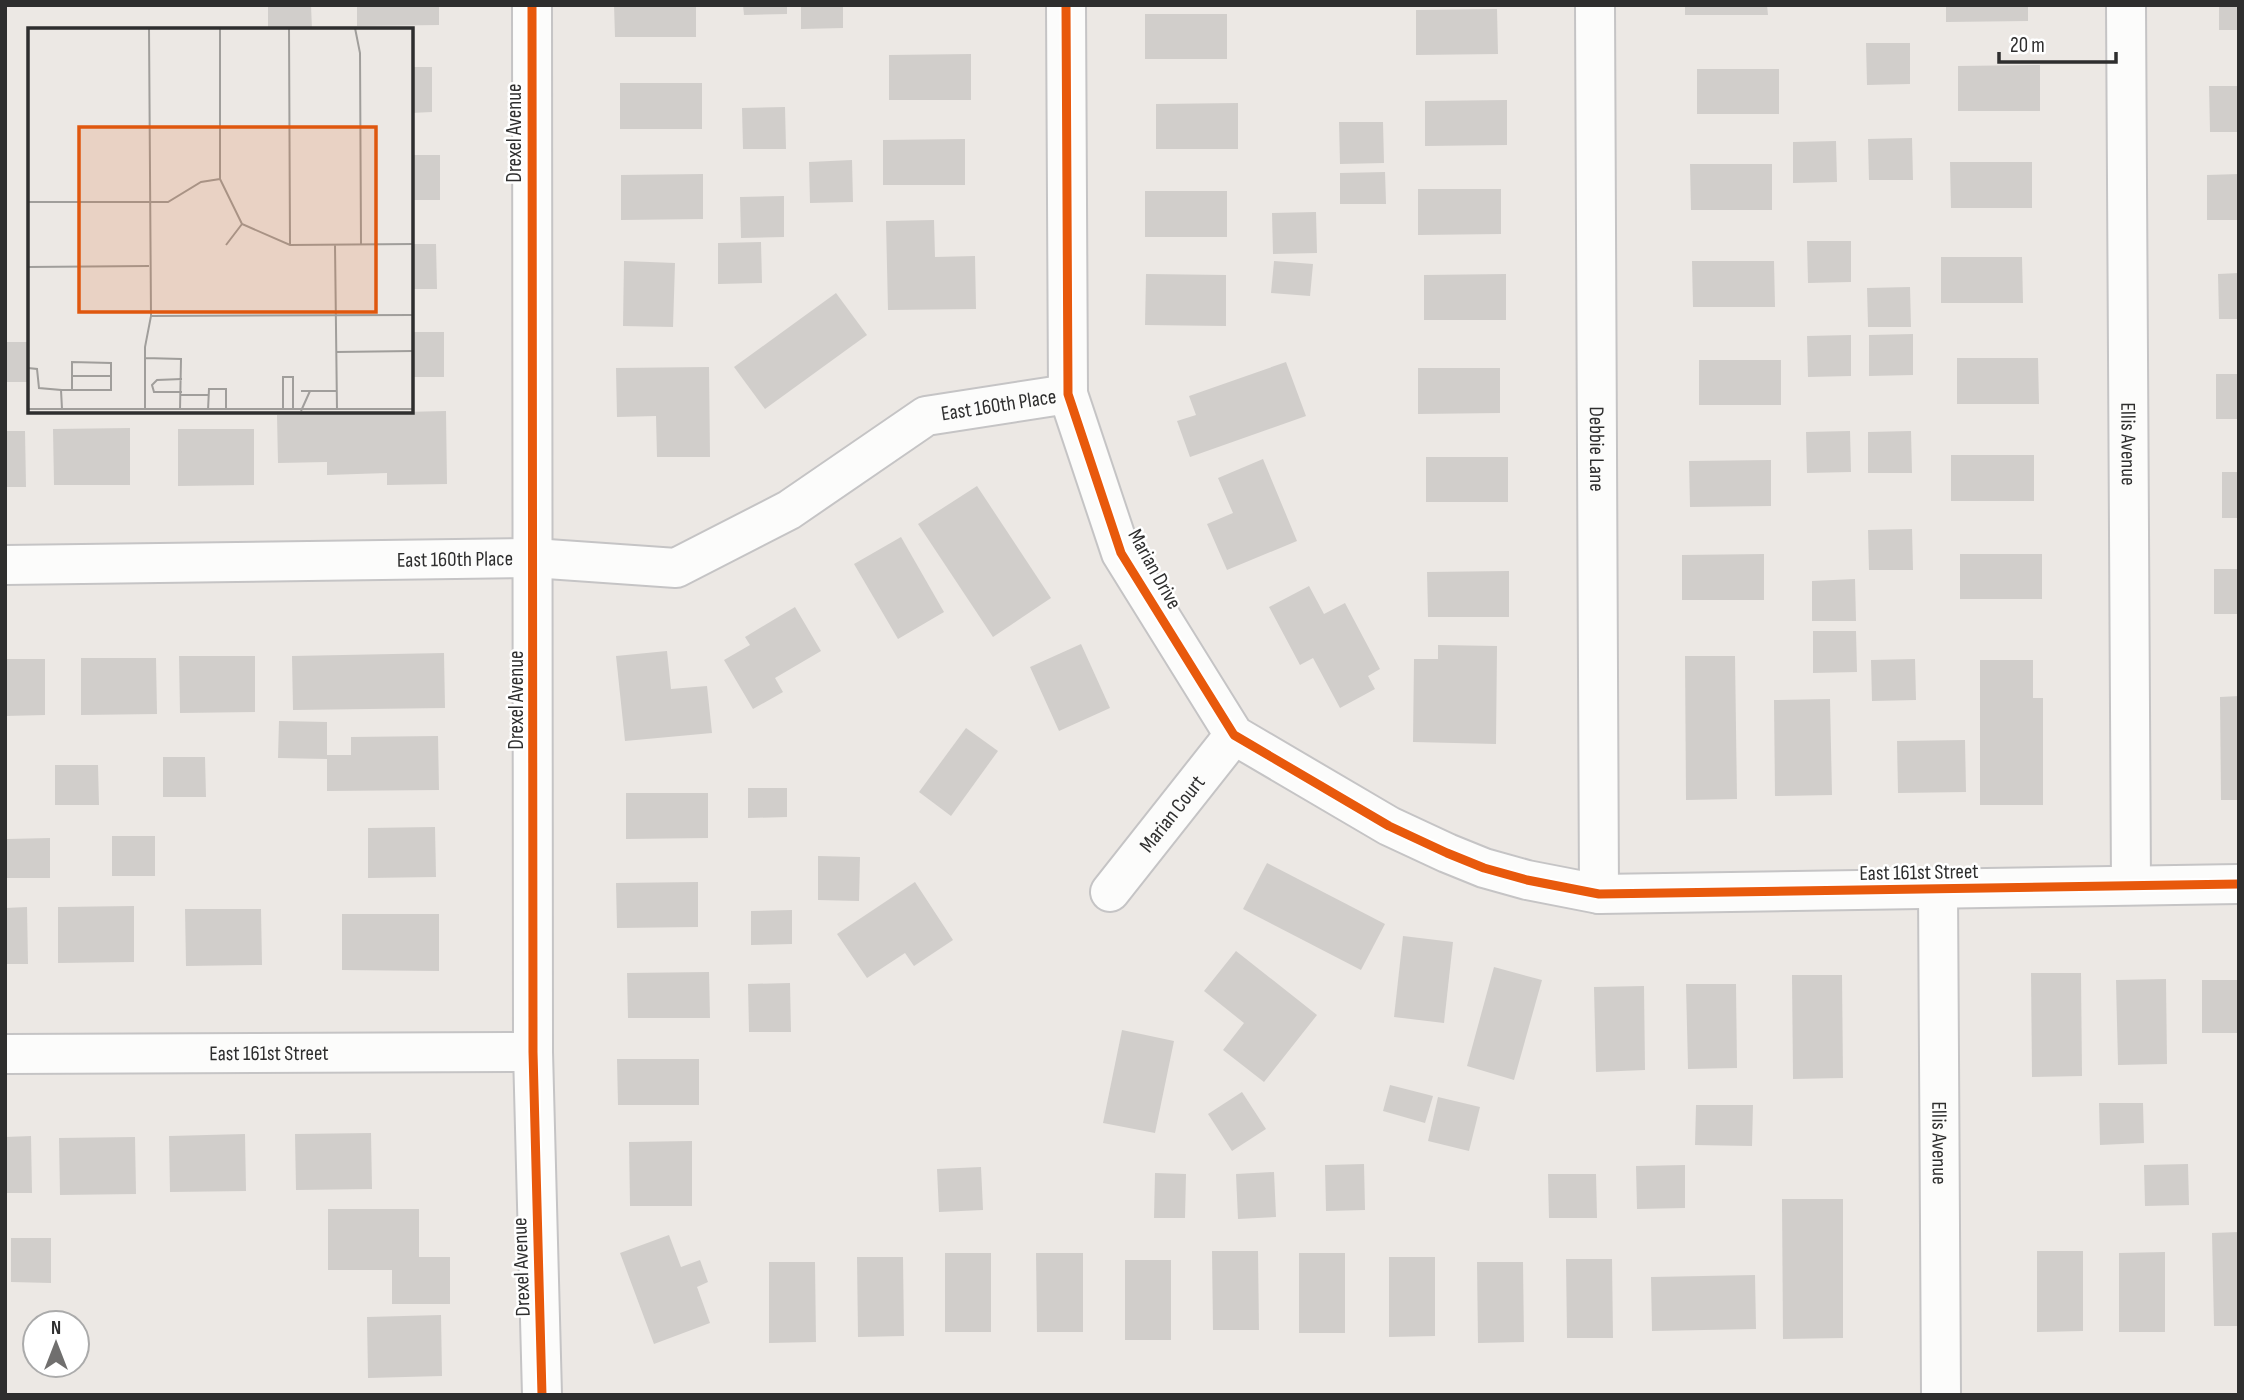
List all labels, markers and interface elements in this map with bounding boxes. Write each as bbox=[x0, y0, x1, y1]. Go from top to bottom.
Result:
scale bar bbox=[1999, 21, 2116, 65]
inset map bbox=[28, 28, 413, 413]
text: 20 m bbox=[2010, 33, 2045, 58]
street label: Drexel Avenue bbox=[502, 84, 527, 182]
street label: East 160th Place bbox=[939, 384, 1058, 426]
street label: Ellis Avenue bbox=[2115, 402, 2141, 486]
street label: Debbie Lane bbox=[1584, 406, 1609, 492]
street label: Marian Drive bbox=[1122, 525, 1187, 614]
street label: East 160th Place bbox=[397, 546, 513, 573]
street label: Drexel Avenue bbox=[504, 651, 529, 749]
street label: Marian Court bbox=[1134, 770, 1210, 857]
street label: East 161st Street bbox=[1859, 859, 1979, 886]
street label: East 161st Street bbox=[209, 1041, 329, 1066]
street label: Ellis Avenue bbox=[1926, 1101, 1952, 1185]
street label: Drexel Avenue bbox=[507, 1217, 536, 1317]
north arrow bbox=[21, 1309, 91, 1379]
text: N bbox=[51, 1317, 61, 1340]

